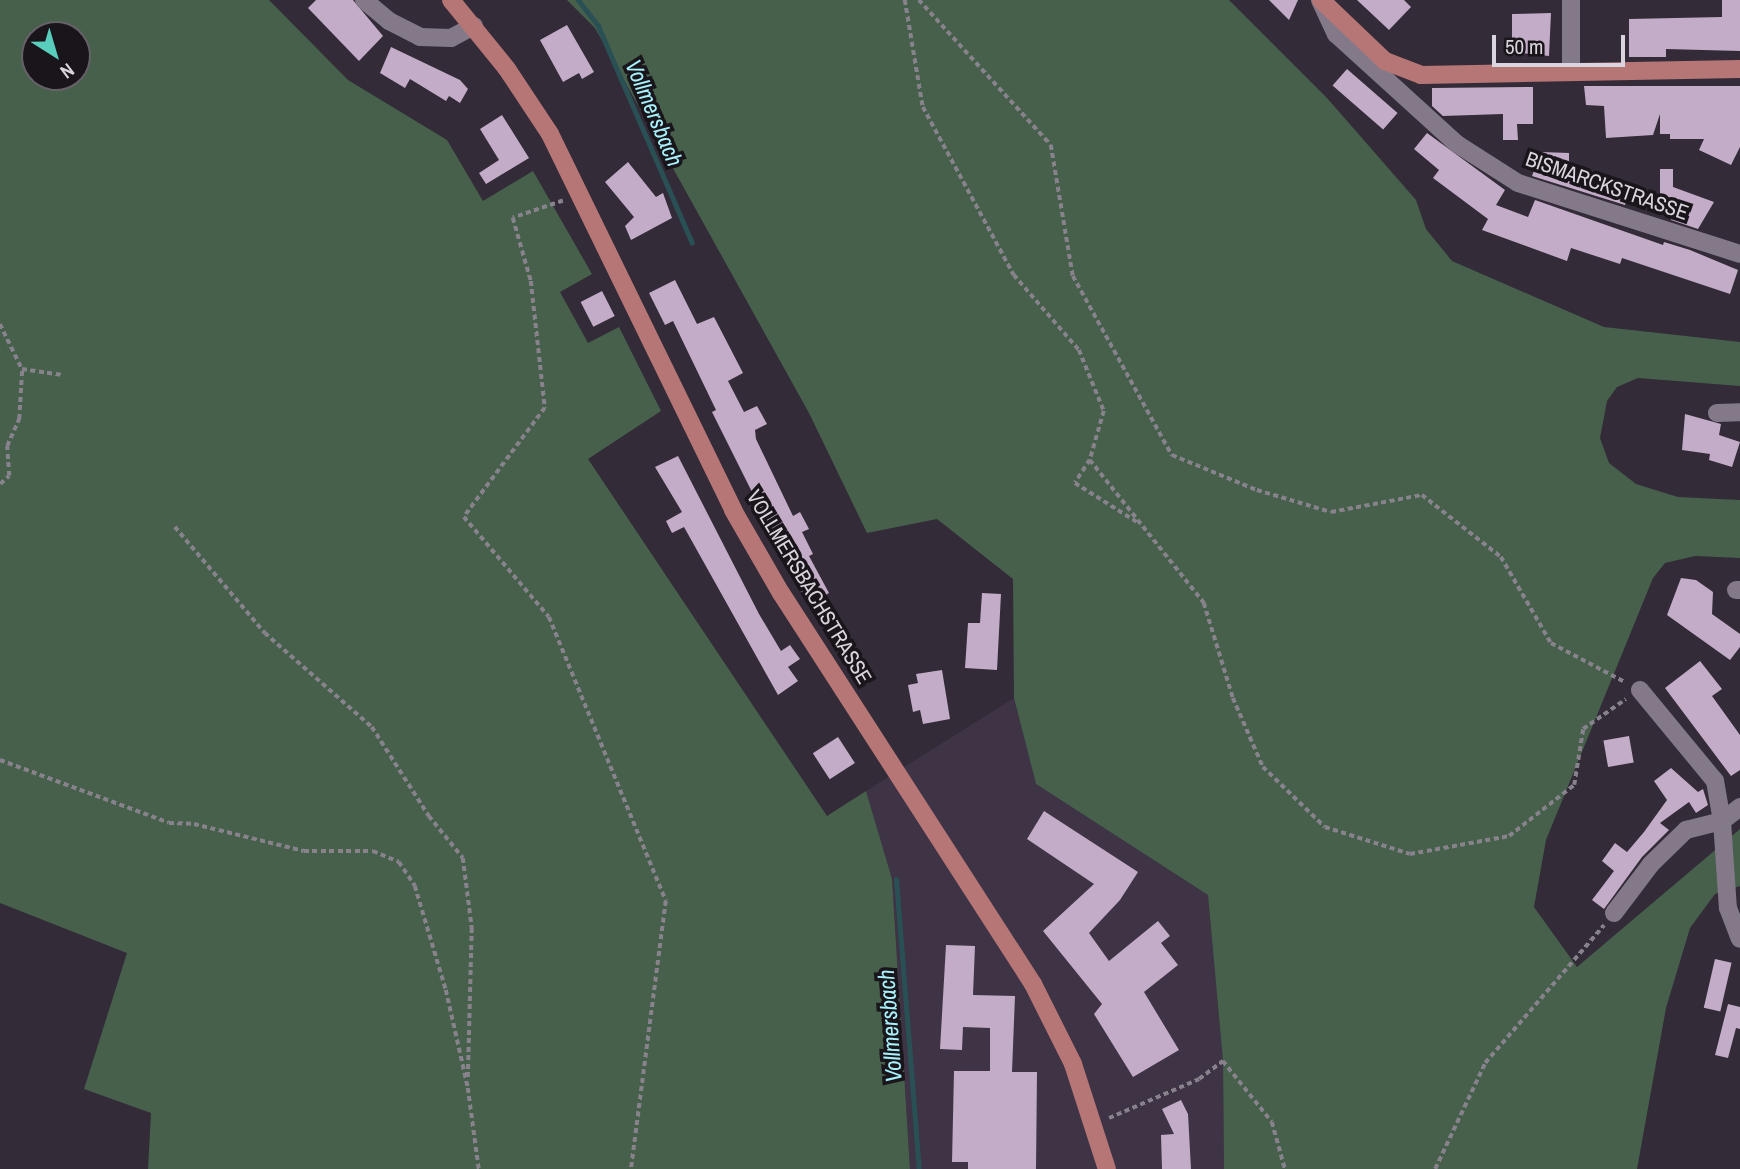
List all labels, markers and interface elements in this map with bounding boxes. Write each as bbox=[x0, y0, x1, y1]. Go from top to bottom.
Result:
north arrow bbox=[21, 21, 91, 91]
scale bar bbox=[1495, 21, 1628, 65]
text: 50 m bbox=[1505, 32, 1543, 61]
water label: Vollmersbach bbox=[619, 56, 689, 170]
text: N bbox=[55, 57, 80, 85]
street label: BISMARCKSTRASSE bbox=[1522, 146, 1692, 226]
street label: VOLLMERSBACHSTRASSE bbox=[741, 485, 877, 689]
water label: Vollmersbach bbox=[872, 969, 908, 1083]

